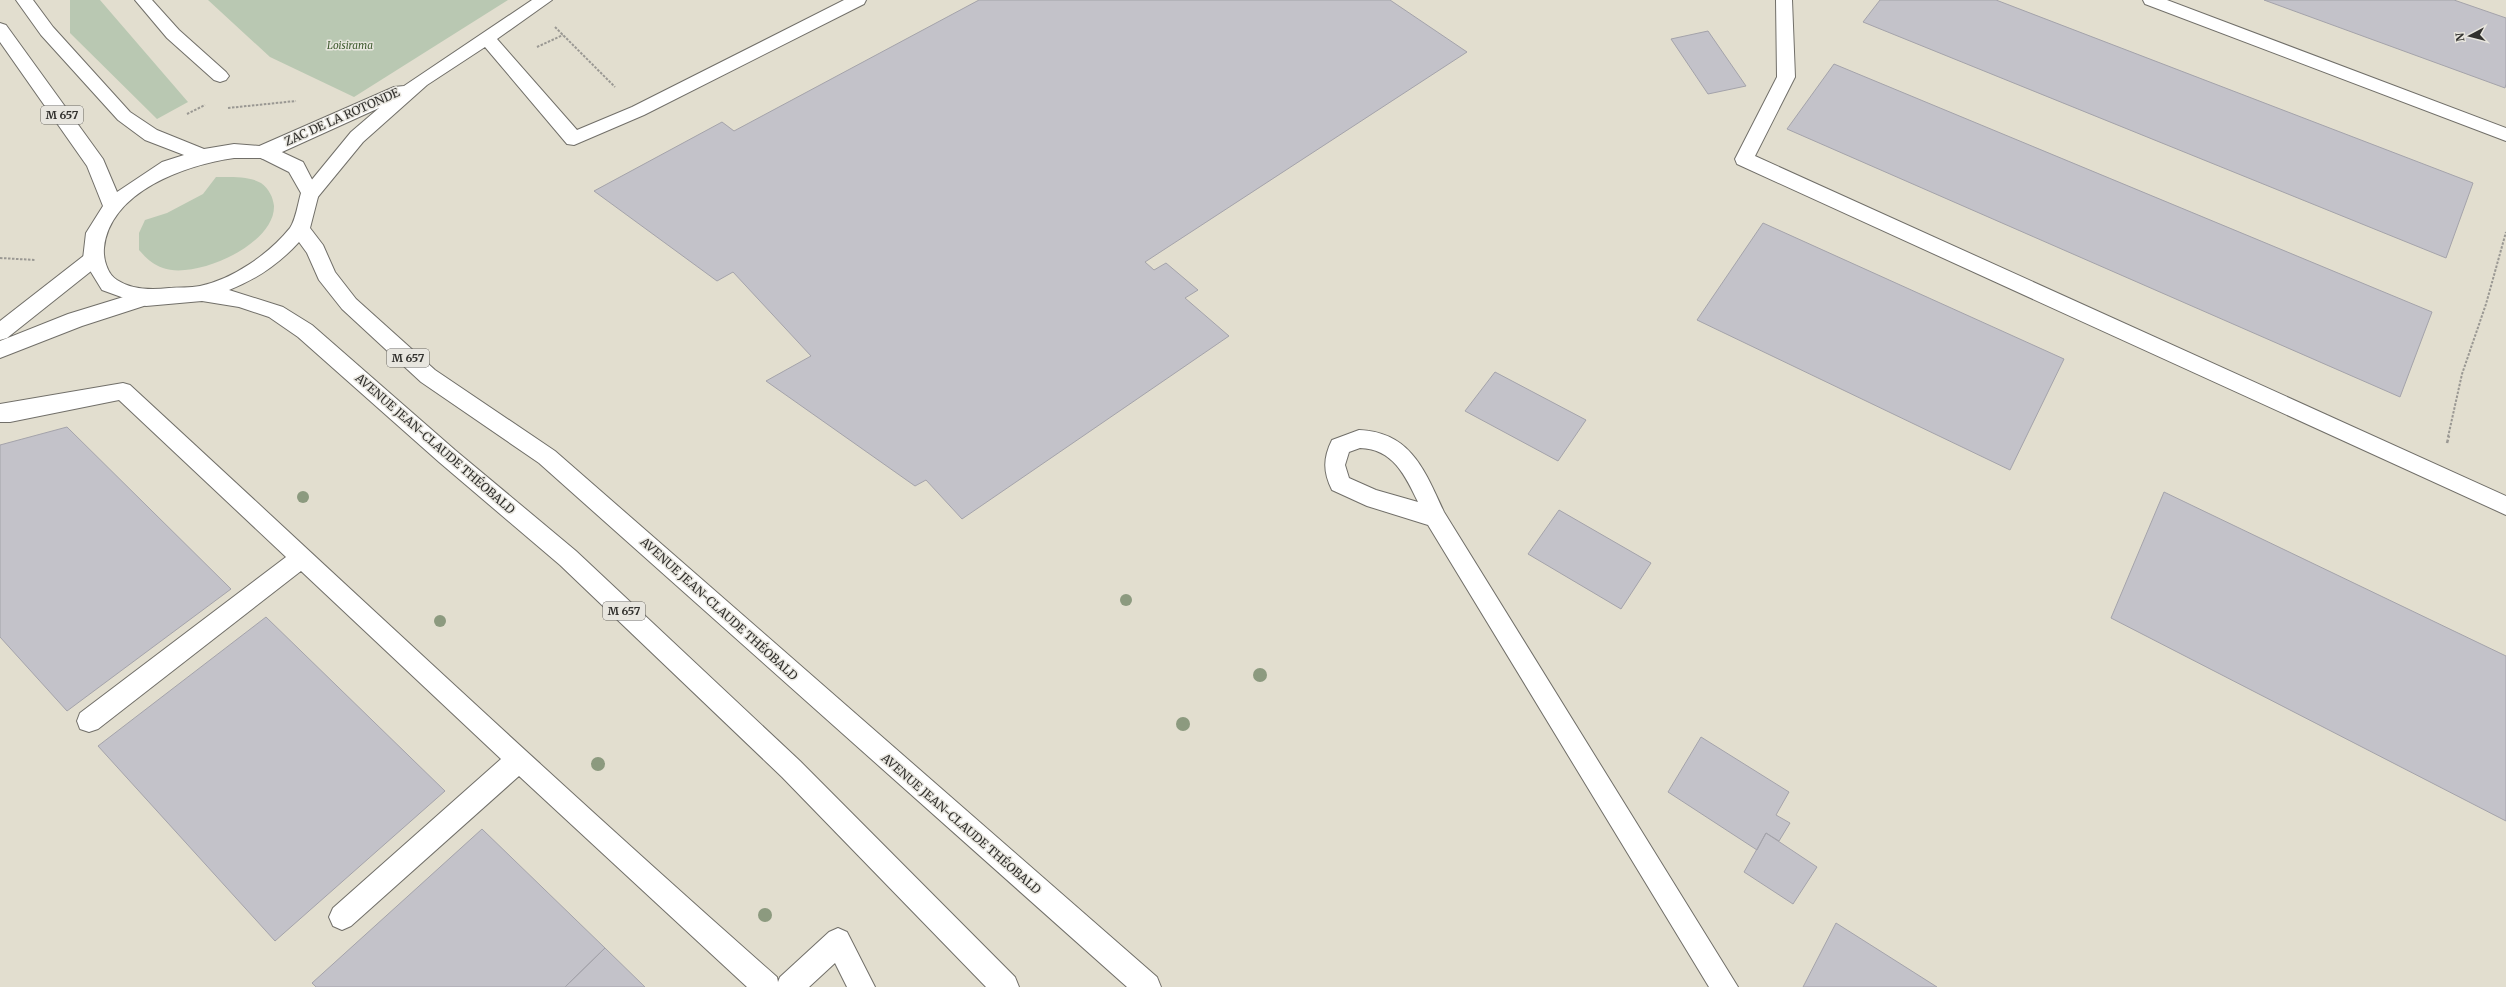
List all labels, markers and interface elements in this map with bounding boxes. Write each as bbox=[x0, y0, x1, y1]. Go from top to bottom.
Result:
north arrow bbox=[2450, 16, 2490, 56]
text: N bbox=[2453, 32, 2468, 42]
park label: Loisirama bbox=[327, 39, 373, 52]
street label: ZAC DE LA ROTONDE bbox=[282, 84, 402, 149]
road number: M 657 bbox=[41, 106, 83, 124]
road number: M 657 bbox=[387, 349, 429, 367]
street label: AVENUE JEAN-CLAUDE THÉOBALD bbox=[352, 370, 518, 517]
street label: AVENUE JEAN-CLAUDE THÉOBALD bbox=[637, 533, 801, 683]
road number: M 657 bbox=[603, 602, 645, 620]
street label: AVENUE JEAN-CLAUDE THÉOBALD bbox=[878, 750, 1044, 897]

